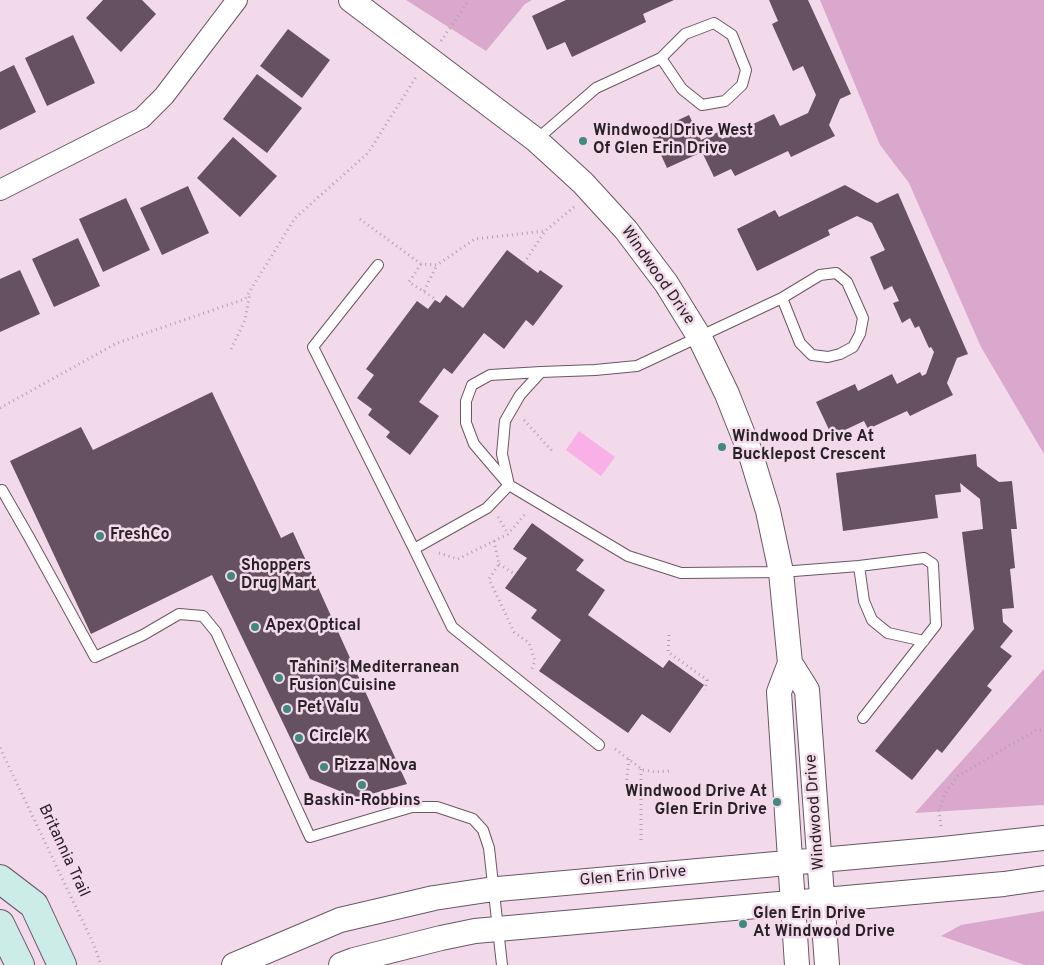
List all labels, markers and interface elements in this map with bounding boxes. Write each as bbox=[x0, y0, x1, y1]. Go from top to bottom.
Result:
place label: Windwood Drive West Of Glen Erin Drive bbox=[593, 122, 753, 160]
marker: Windwood Drive West Of Glen Erin Drive bbox=[577, 135, 589, 147]
street label: Windwood Drive bbox=[616, 223, 698, 329]
place label: Windwood Drive At Bucklepost Crescent bbox=[732, 428, 886, 466]
marker: Windwood Drive At Bucklepost Crescent bbox=[716, 441, 728, 453]
place label: FreshCo bbox=[110, 526, 170, 546]
marker: FreshCo bbox=[94, 530, 106, 542]
place label: Shoppers Drug Mart bbox=[241, 557, 317, 595]
marker: Shoppers Drug Mart bbox=[225, 570, 237, 582]
place label: Apex Optical bbox=[265, 617, 361, 637]
marker: Apex Optical bbox=[249, 621, 261, 633]
place label: Tahini’s Mediterranean Fusion Cuisine bbox=[289, 659, 460, 697]
marker: Tahini’s Mediterranean Fusion Cuisine bbox=[273, 672, 285, 684]
place label: Pet Valu bbox=[297, 699, 359, 719]
marker: Pet Valu bbox=[281, 703, 293, 715]
place label: Circle K bbox=[309, 728, 368, 748]
marker: Circle K bbox=[293, 732, 305, 744]
street label: Windwood Drive bbox=[802, 753, 830, 871]
place label: Pizza Nova bbox=[334, 757, 417, 777]
marker: Pizza Nova bbox=[318, 761, 330, 773]
marker: Baskin-Robbins bbox=[356, 779, 368, 791]
place label: Windwood Drive At Glen Erin Drive bbox=[625, 783, 767, 821]
place label: Baskin-Robbins bbox=[303, 792, 421, 812]
marker: Windwood Drive At Glen Erin Drive bbox=[771, 796, 783, 808]
street label: Britannia Trail bbox=[33, 802, 93, 900]
street label: Glen Erin Drive bbox=[579, 863, 687, 891]
place label: Glen Erin Drive At Windwood Drive bbox=[753, 905, 895, 943]
marker: Glen Erin Drive At Windwood Drive bbox=[737, 918, 749, 930]

